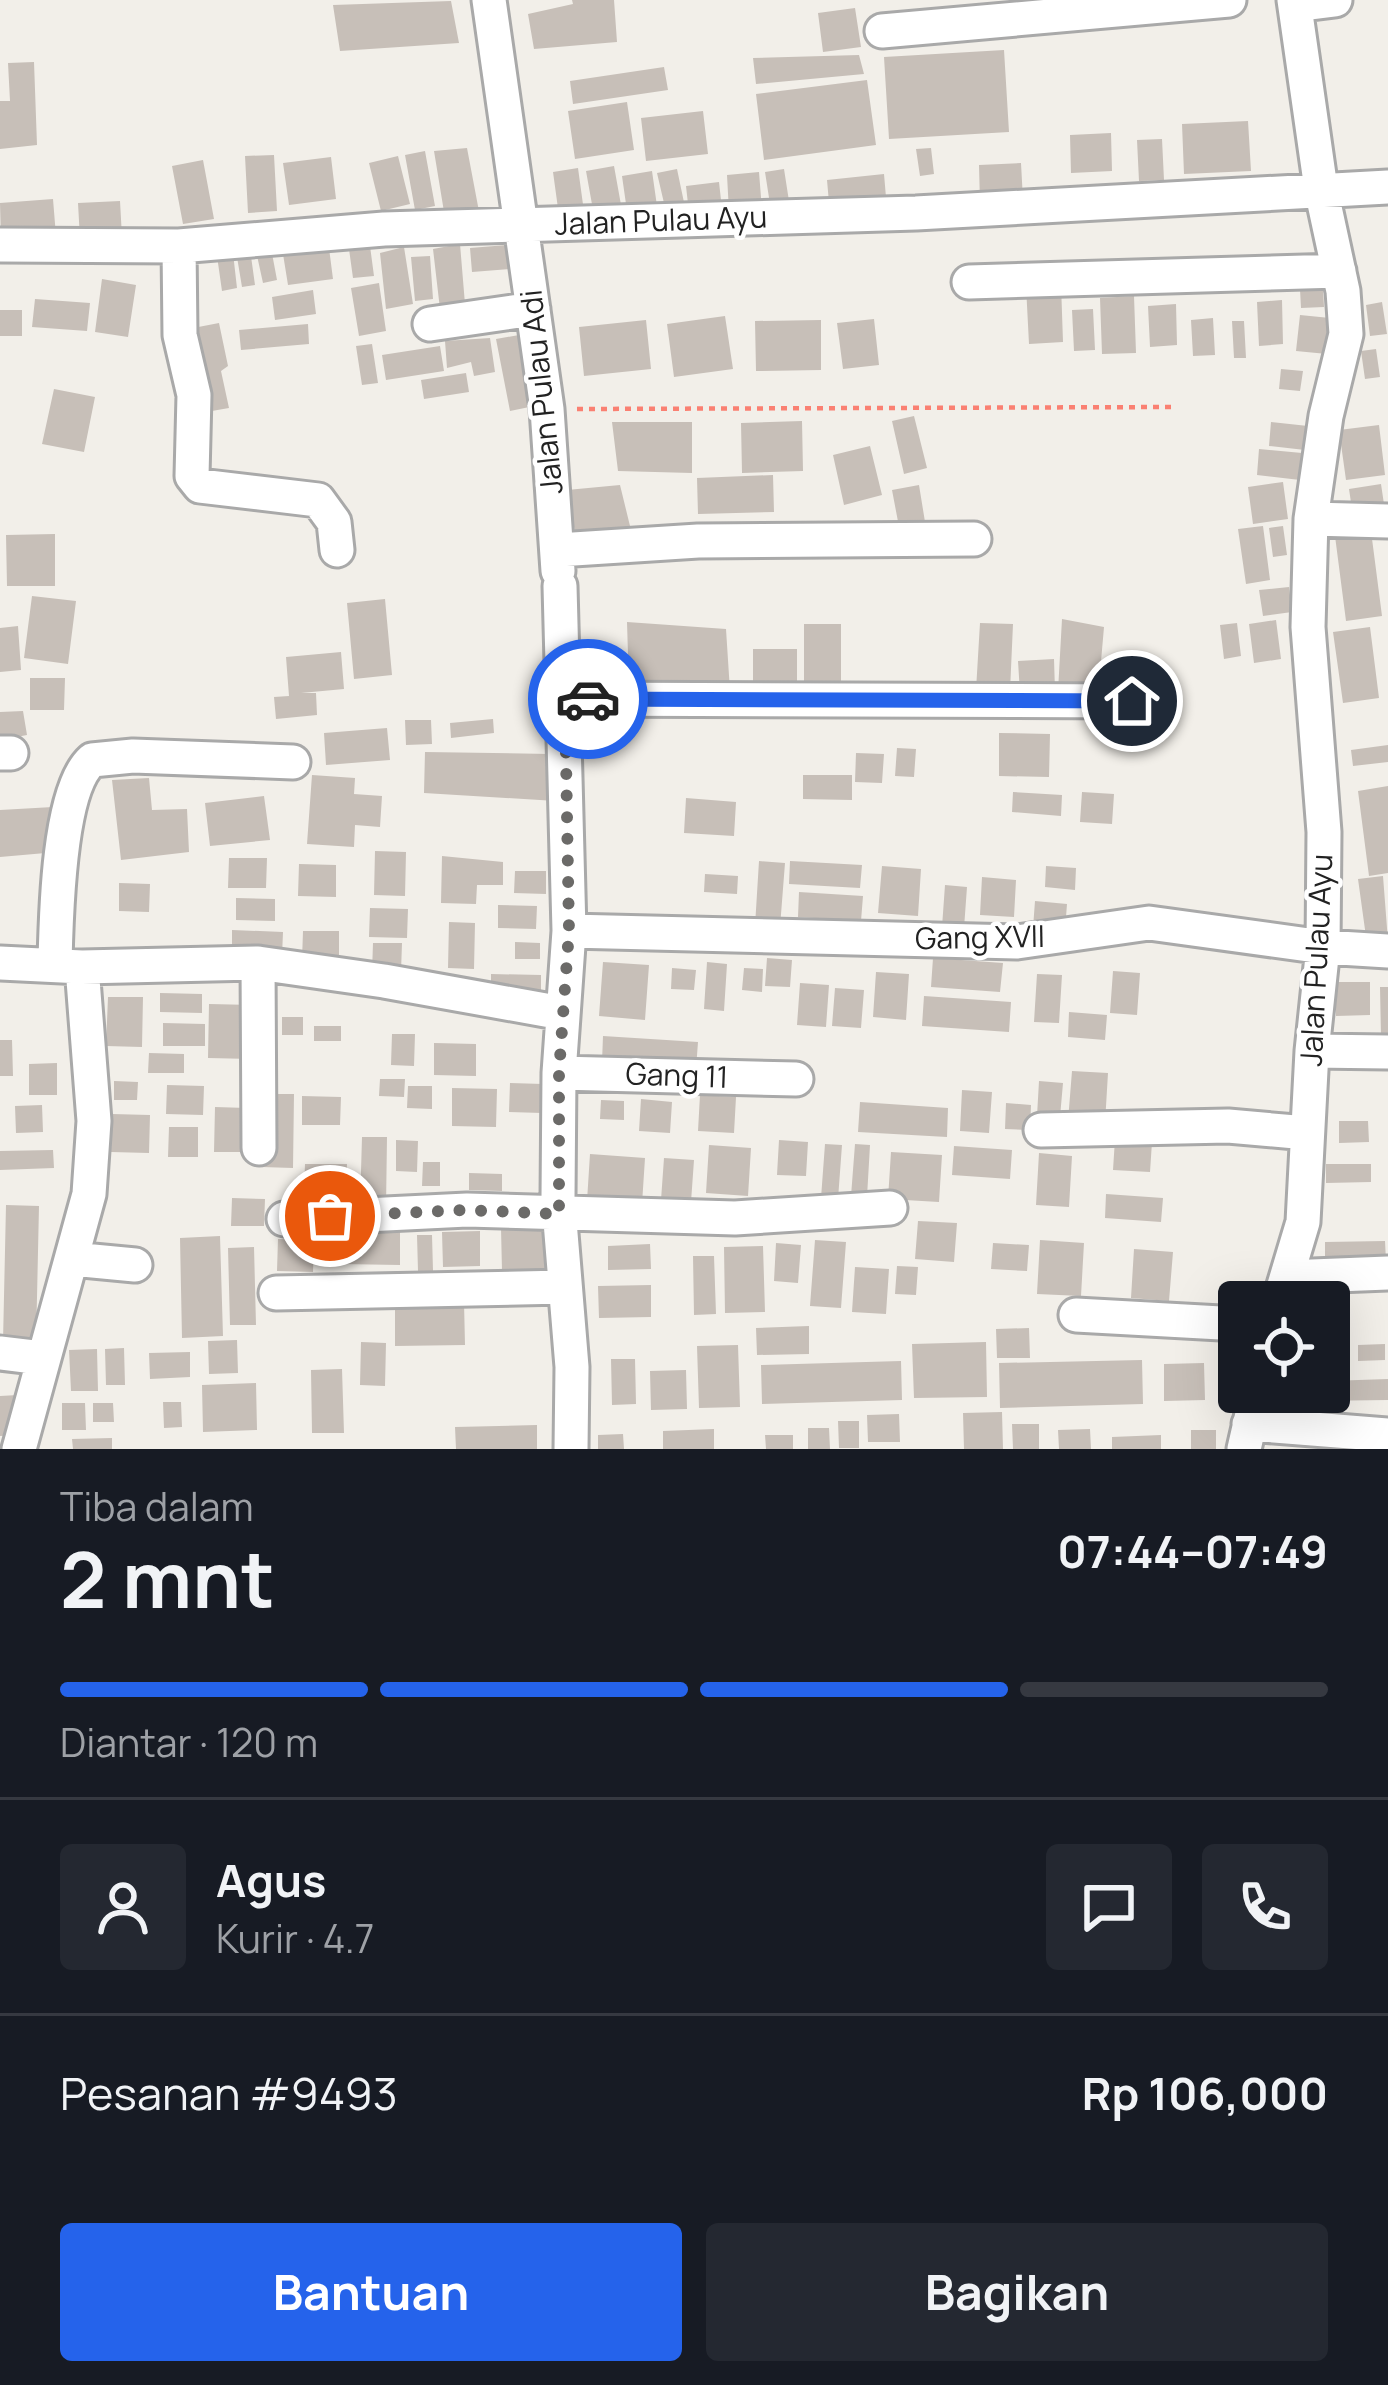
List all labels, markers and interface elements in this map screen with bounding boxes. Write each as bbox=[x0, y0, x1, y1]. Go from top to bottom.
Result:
street label: Jalan Pulau Ayu bbox=[554, 195, 768, 244]
street label: Jalan Pulau Adi bbox=[509, 288, 572, 496]
courier bbox=[528, 639, 648, 759]
pin bbox=[1081, 650, 1183, 752]
icon: car bbox=[555, 666, 621, 732]
icon: home bbox=[1099, 668, 1165, 734]
street label: Jalan Pulau Ayu bbox=[1289, 853, 1342, 1067]
street label: Gang XVII bbox=[915, 915, 1045, 958]
street label: Gang 11 bbox=[625, 1052, 729, 1097]
pin bbox=[279, 1165, 381, 1267]
icon: bag bbox=[297, 1183, 363, 1249]
map controls bbox=[1218, 1281, 1350, 1413]
button: locate bbox=[1218, 1281, 1350, 1413]
text: Tiba dalam bbox=[60, 1479, 254, 1533]
text: 07:44–07:49 bbox=[1057, 1520, 1328, 1582]
text: 2 mnt bbox=[60, 1525, 275, 1631]
text: Diantar · 120 m bbox=[60, 1715, 318, 1769]
button: person bbox=[60, 1844, 186, 1970]
button: chat bbox=[1046, 1844, 1172, 1970]
button: phone bbox=[1202, 1844, 1328, 1970]
text: Agus bbox=[216, 1849, 326, 1911]
text: Kurir · 4.7 bbox=[216, 1911, 374, 1965]
text: Pesanan #9493 bbox=[60, 2062, 398, 2124]
text: Rp 106,000 bbox=[1082, 2062, 1328, 2124]
button: Bantuan bbox=[60, 2223, 682, 2361]
button: Bagikan bbox=[706, 2223, 1328, 2361]

